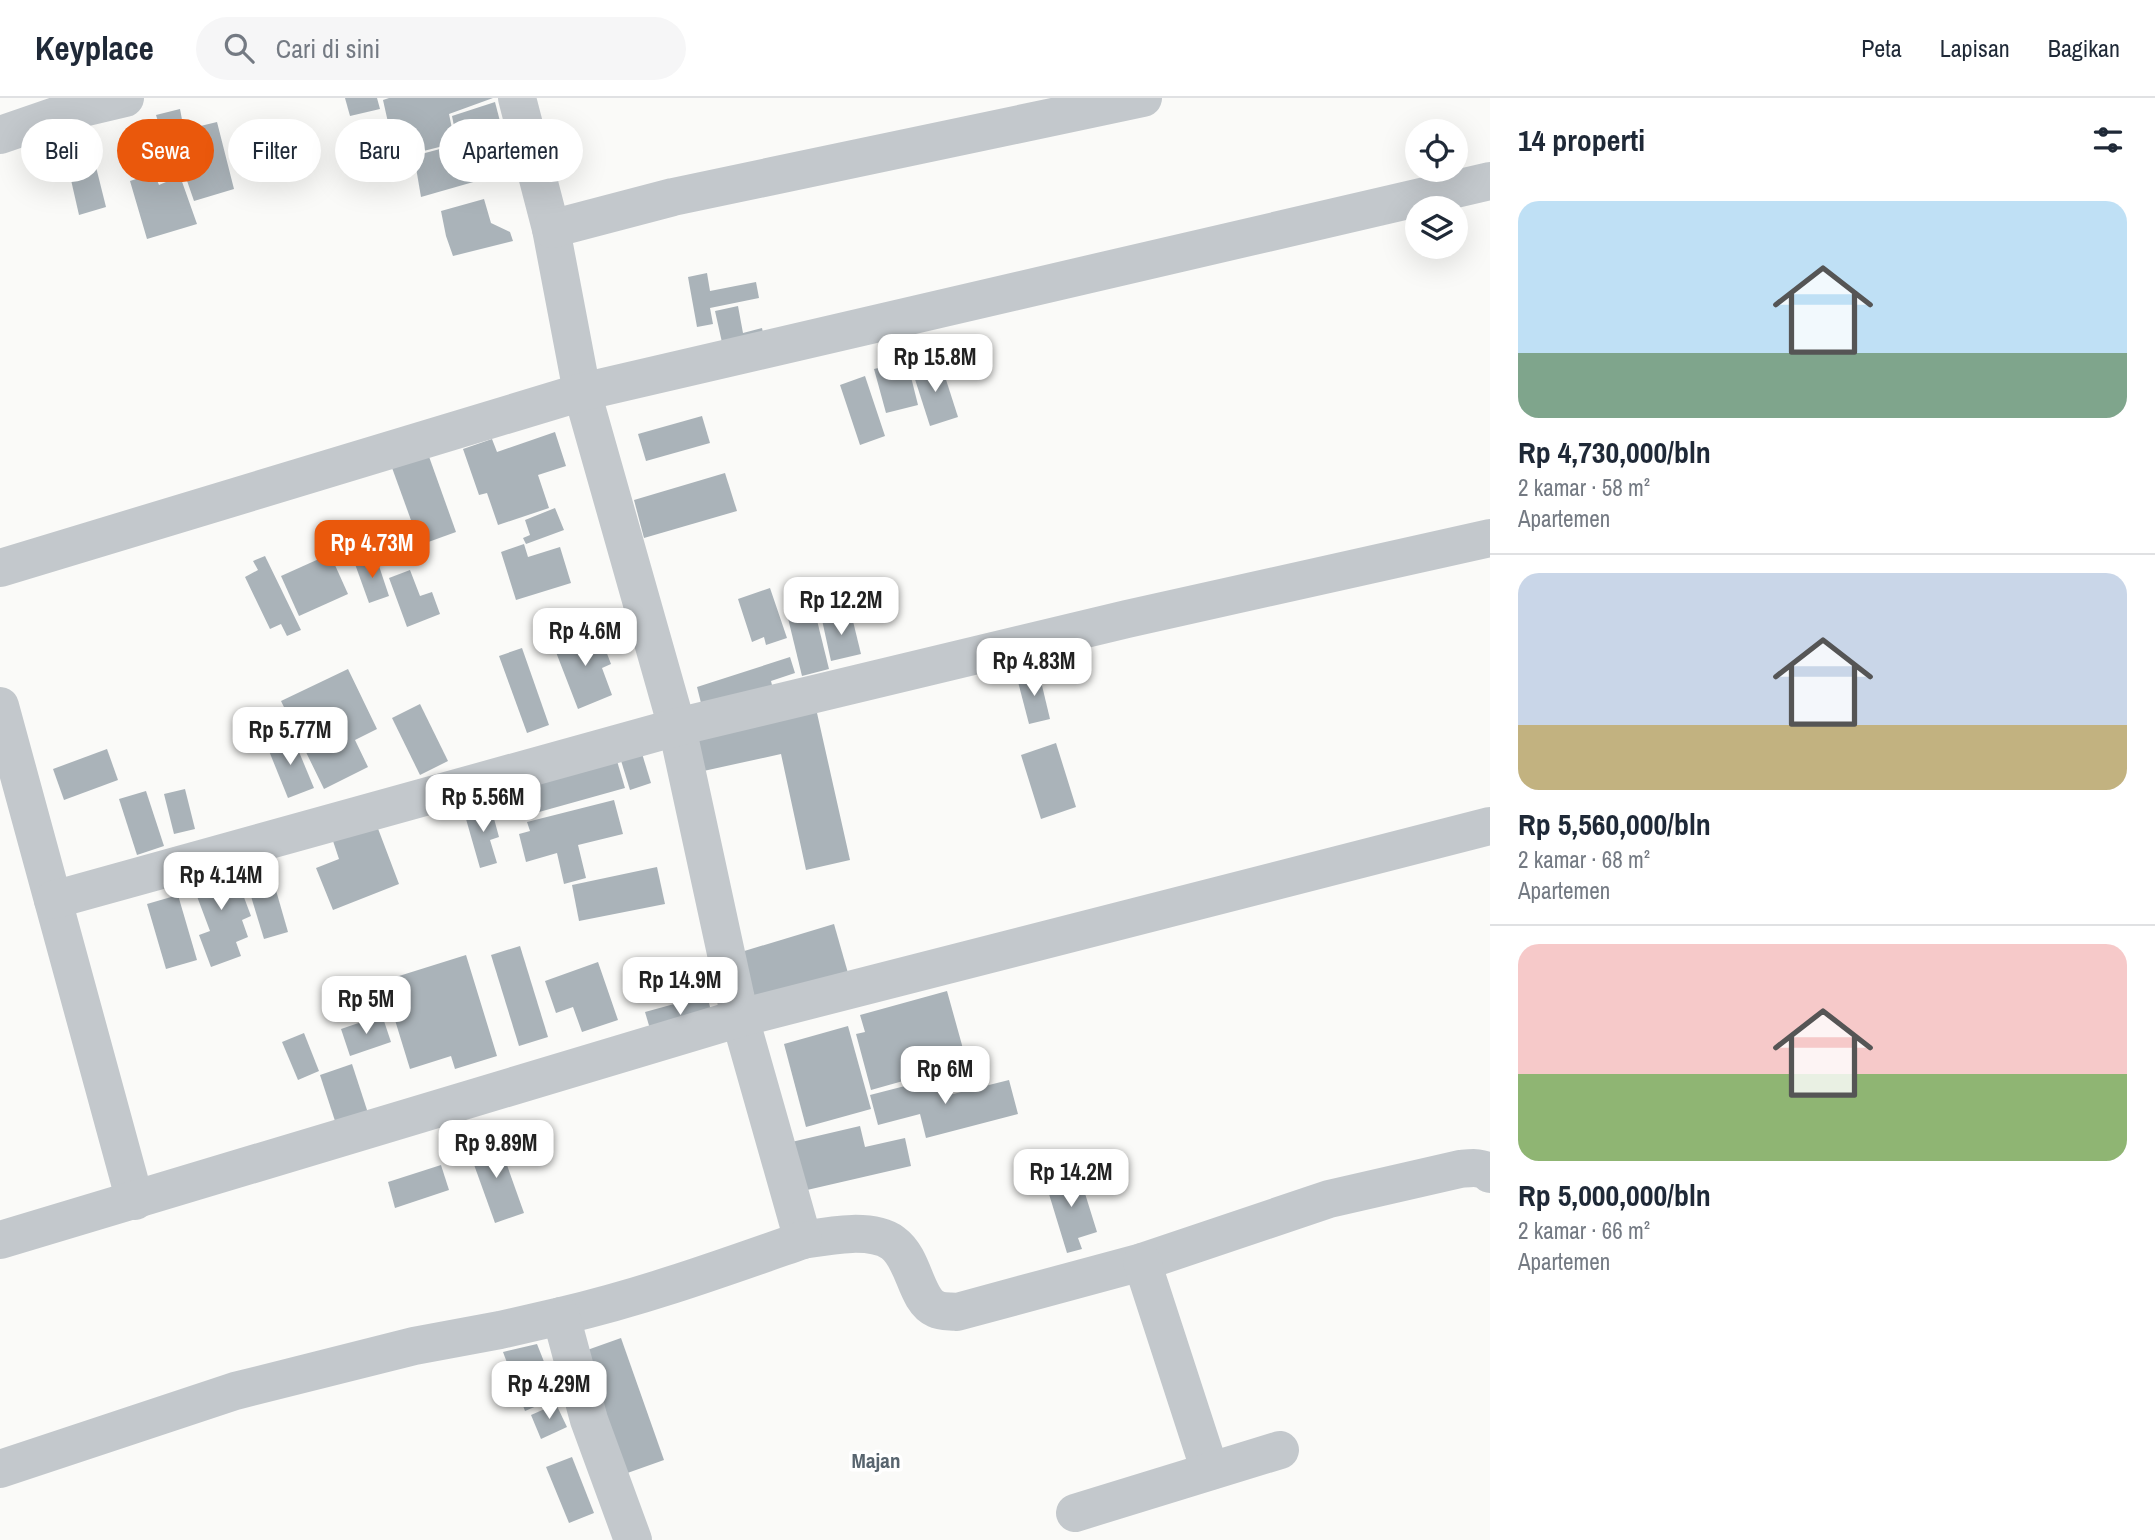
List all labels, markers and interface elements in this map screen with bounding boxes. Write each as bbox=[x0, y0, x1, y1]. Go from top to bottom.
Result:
search box bbox=[196, 17, 686, 80]
text: Keyplace bbox=[35, 26, 154, 70]
icon: search bbox=[220, 29, 258, 67]
text: Cari di sini bbox=[276, 31, 380, 66]
text: Peta bbox=[1861, 32, 1902, 64]
text: Lapisan bbox=[1940, 32, 2010, 64]
text: Bagikan bbox=[2048, 32, 2120, 64]
chip: Beli bbox=[21, 119, 103, 182]
chip: Sewa bbox=[117, 119, 214, 182]
chip: Filter bbox=[228, 119, 321, 182]
chip: Baru bbox=[335, 119, 425, 182]
chip: Apartemen bbox=[439, 119, 583, 182]
map controls bbox=[1405, 119, 1468, 259]
button: locate bbox=[1405, 119, 1468, 182]
text: 14 properti bbox=[1518, 120, 1645, 160]
icon: filters bbox=[2089, 121, 2127, 159]
button: layers bbox=[1405, 196, 1468, 259]
icon: home bbox=[1760, 247, 1886, 373]
pin: Rp 15.8M bbox=[863, 334, 1007, 394]
text: Rp 15.8M bbox=[894, 341, 976, 372]
text: Rp 4,730,000/bln bbox=[1518, 432, 1711, 472]
text: 2 kamar · 58 m² bbox=[1518, 472, 1650, 503]
text: Apartemen bbox=[1518, 503, 1610, 534]
pin: Rp 4.73M bbox=[300, 520, 444, 580]
text: Rp 4.73M bbox=[331, 527, 413, 558]
pin: Rp 12.2M bbox=[769, 578, 913, 637]
text: Rp 12.2M bbox=[800, 584, 882, 615]
pin: Rp 4.6M bbox=[520, 608, 650, 668]
text: Rp 4.6M bbox=[549, 615, 621, 646]
icon: home bbox=[1760, 619, 1886, 745]
pin: Rp 4.83M bbox=[962, 638, 1106, 698]
text: Rp 4.83M bbox=[993, 645, 1075, 676]
pin: Rp 5.77M bbox=[218, 708, 362, 767]
text: Rp 5.77M bbox=[249, 714, 331, 745]
pin: Rp 5.56M bbox=[411, 774, 555, 834]
text: Rp 5.56M bbox=[442, 781, 524, 812]
text: Rp 5,560,000/bln bbox=[1518, 804, 1711, 844]
text: 2 kamar · 68 m² bbox=[1518, 844, 1650, 875]
pin: Rp 4.14M bbox=[149, 852, 293, 912]
text: Rp 4.14M bbox=[180, 859, 262, 890]
text: Apartemen bbox=[1518, 875, 1610, 906]
pin: Rp 14.9M bbox=[608, 958, 752, 1017]
text: Rp 14.9M bbox=[639, 964, 721, 995]
pin: Rp 5M bbox=[317, 976, 415, 1036]
text: Rp 5M bbox=[338, 983, 394, 1014]
icon: home bbox=[1760, 990, 1886, 1116]
pin: Rp 6M bbox=[896, 1046, 994, 1106]
text: Rp 6M bbox=[917, 1053, 973, 1084]
pin: Rp 9.89M bbox=[424, 1121, 568, 1180]
text: Rp 9.89M bbox=[455, 1127, 537, 1158]
pin: Rp 14.2M bbox=[999, 1150, 1143, 1209]
text: Rp 14.2M bbox=[1030, 1156, 1112, 1187]
text: Rp 5,000,000/bln bbox=[1518, 1175, 1711, 1215]
text: 2 kamar · 66 m² bbox=[1518, 1215, 1650, 1246]
text: Apartemen bbox=[1518, 1246, 1610, 1277]
pin: Rp 4.29M bbox=[477, 1362, 621, 1421]
text: Rp 4.29M bbox=[508, 1368, 590, 1399]
district label: Majan bbox=[852, 1446, 900, 1475]

